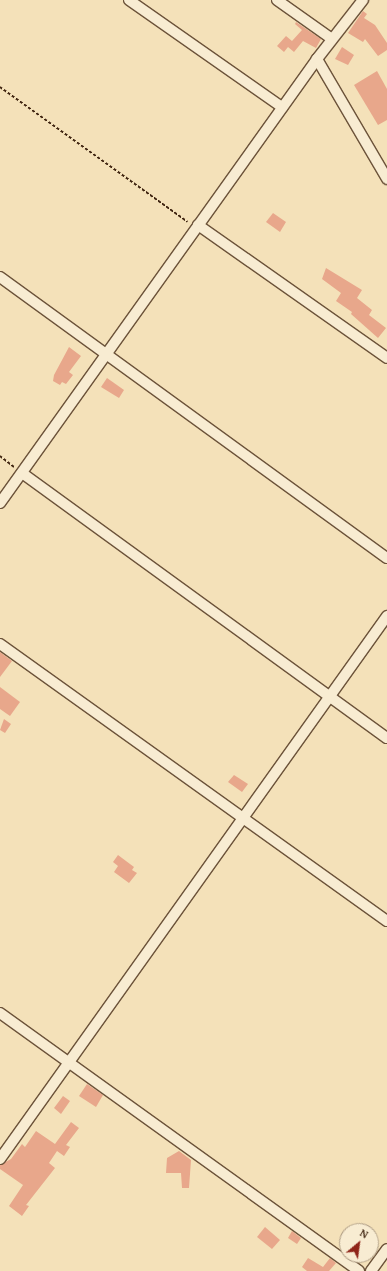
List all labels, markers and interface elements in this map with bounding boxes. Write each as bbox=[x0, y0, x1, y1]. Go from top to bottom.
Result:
north arrow bbox=[339, 1223, 379, 1263]
text: N bbox=[357, 1225, 371, 1242]

